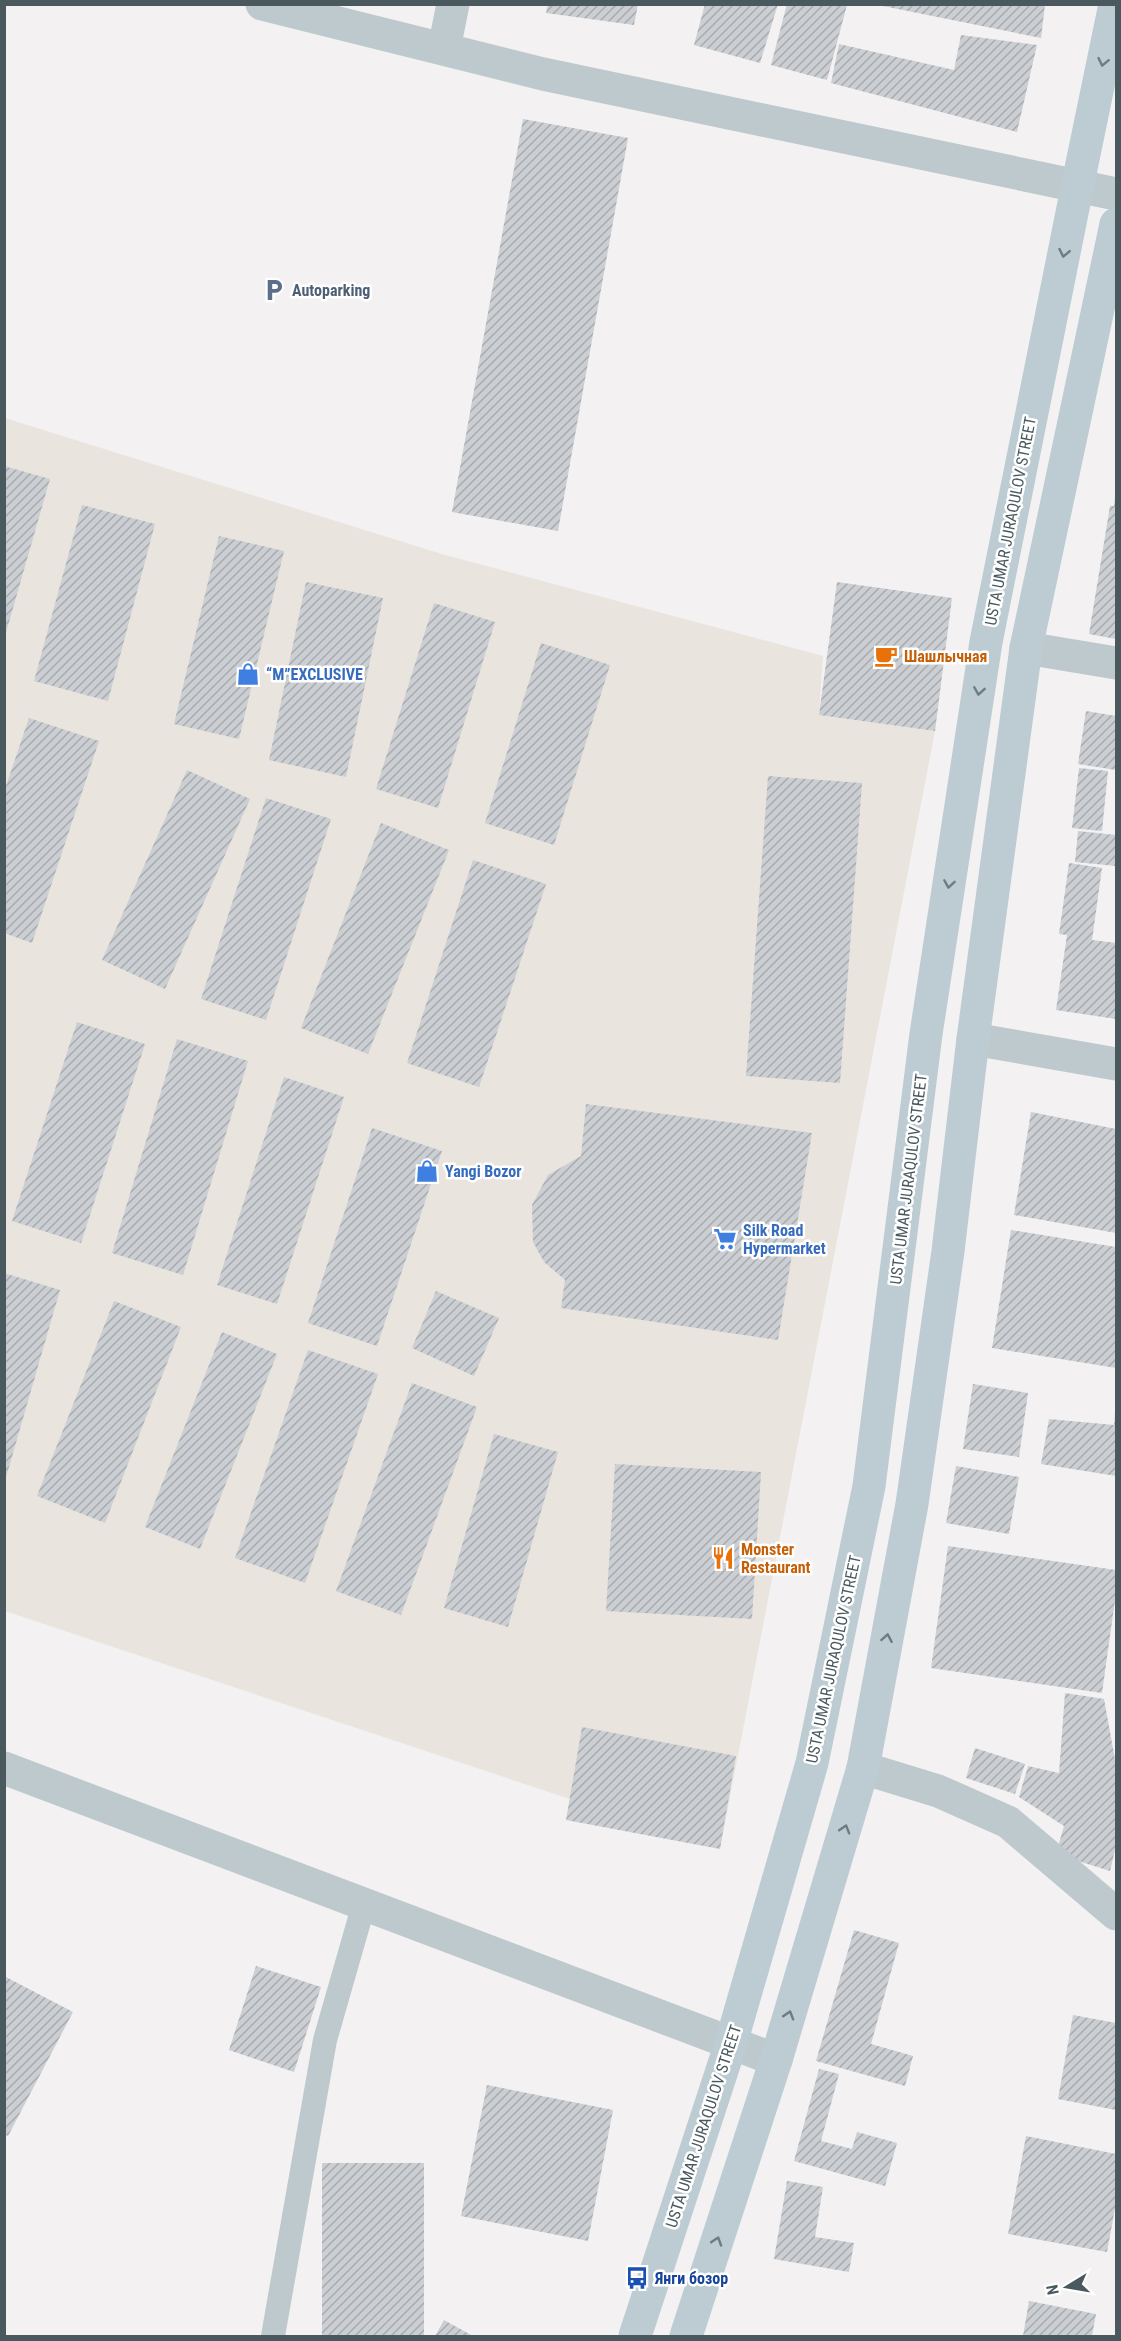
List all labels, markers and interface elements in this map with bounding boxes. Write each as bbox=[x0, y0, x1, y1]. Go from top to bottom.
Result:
one-way arrow bbox=[1097, 56, 1110, 66]
one-way arrow bbox=[1058, 247, 1071, 257]
parking icon: Autoparking bbox=[261, 277, 287, 303]
place label: Autoparking bbox=[292, 281, 370, 300]
street label: USTA UMAR JURAQULOV STREET bbox=[981, 415, 1040, 627]
cafe icon: Шашлычная bbox=[873, 643, 899, 669]
place label: Шашлычная bbox=[904, 647, 987, 666]
shop icon: “M”EXCLUSIVE bbox=[235, 661, 261, 687]
place label: “M”EXCLUSIVE bbox=[266, 665, 363, 684]
one-way arrow bbox=[973, 687, 985, 696]
one-way arrow bbox=[943, 879, 956, 889]
street label: USTA UMAR JURAQULOV STREET bbox=[886, 1073, 931, 1285]
shop icon: Yangi Bozor bbox=[414, 1158, 440, 1184]
place label: Yangi Bozor bbox=[445, 1162, 522, 1181]
place label: Silk Road Hypermarket bbox=[743, 1221, 826, 1258]
supermarket icon: Silk Road Hypermarket bbox=[712, 1226, 738, 1252]
place label: Monster Restaurant bbox=[741, 1540, 811, 1577]
restaurant icon: Monster Restaurant bbox=[710, 1545, 736, 1571]
street label: USTA UMAR JURAQULOV STREET bbox=[802, 1553, 865, 1765]
one-way arrow bbox=[880, 1634, 893, 1644]
one-way arrow bbox=[838, 1824, 850, 1834]
one-way arrow bbox=[782, 2010, 794, 2021]
street label: USTA UMAR JURAQULOV STREET bbox=[662, 2022, 745, 2230]
one-way arrow bbox=[710, 2236, 722, 2247]
north arrow bbox=[1037, 2257, 1097, 2317]
bus stop icon: Янги бозор bbox=[624, 2265, 650, 2291]
place label: Янги бозор bbox=[654, 2269, 728, 2288]
text: N bbox=[1043, 2283, 1063, 2296]

